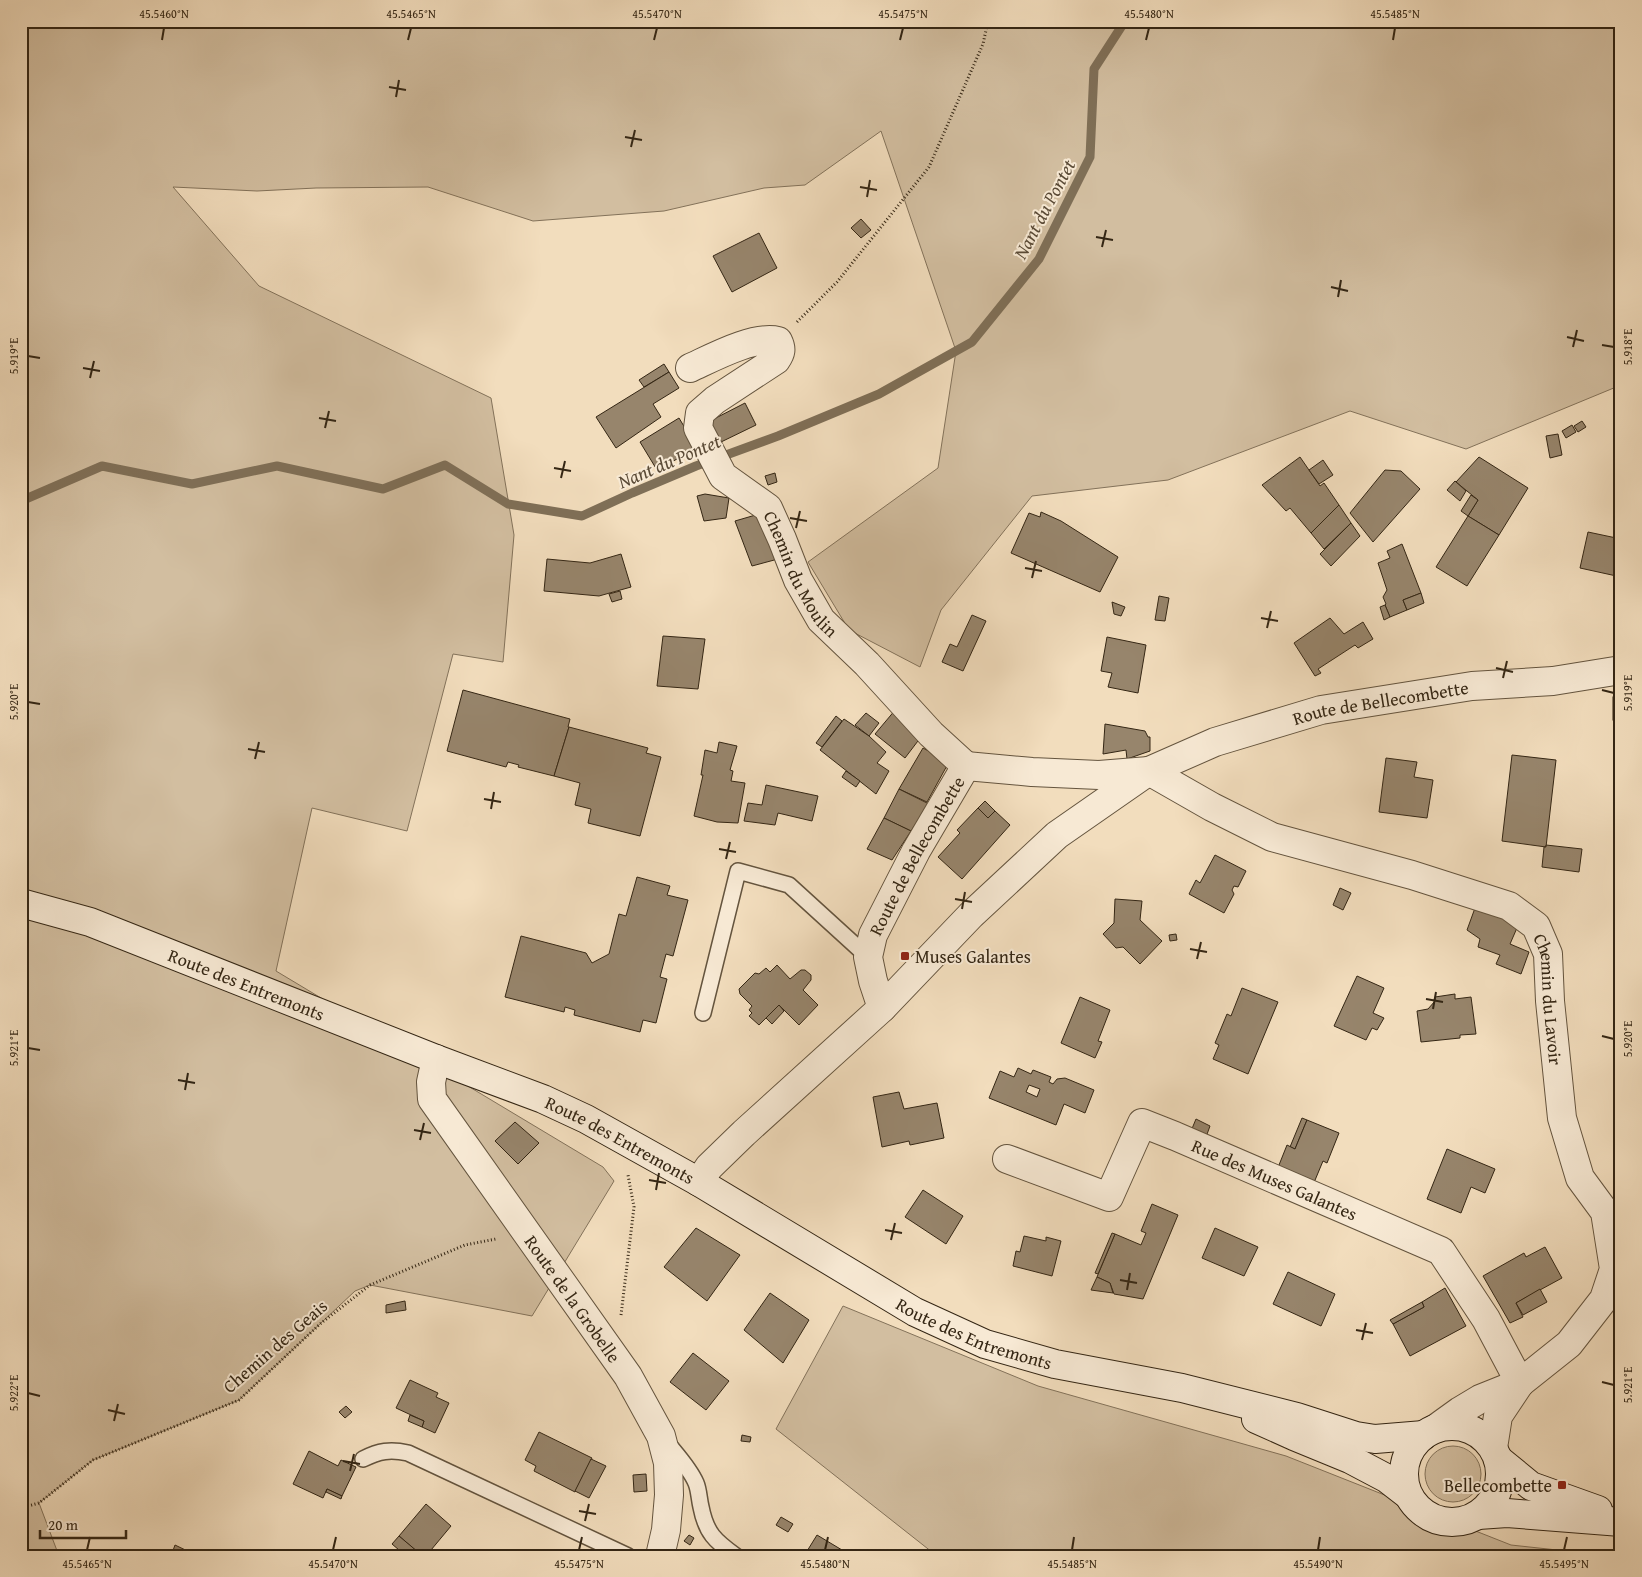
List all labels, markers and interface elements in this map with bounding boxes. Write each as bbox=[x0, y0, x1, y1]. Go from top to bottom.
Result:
text: 45.5460°N bbox=[139, 5, 189, 22]
text: 45.5465°N bbox=[386, 5, 436, 22]
text: 45.5470°N bbox=[632, 5, 682, 22]
text: 45.5475°N bbox=[878, 5, 928, 22]
text: 45.5480°N bbox=[1124, 5, 1174, 22]
text: 45.5485°N bbox=[1370, 5, 1420, 22]
water label: Nant du Pontet bbox=[1006, 153, 1082, 265]
text: 5.918°E bbox=[1619, 329, 1636, 365]
text: 5.919°E bbox=[5, 338, 22, 374]
water label: Nant du Pontet bbox=[612, 426, 726, 496]
street label: Chemin du Moulin bbox=[757, 506, 844, 643]
street label: Route de Bellecombette bbox=[1289, 673, 1470, 731]
text: 5.919°E bbox=[1619, 675, 1636, 711]
text: 5.920°E bbox=[5, 684, 22, 720]
street label: Route de Bellecombette bbox=[862, 771, 971, 940]
street label: Chemin du Lavoir bbox=[1527, 929, 1570, 1067]
street label: Route des Entremonts bbox=[164, 941, 329, 1027]
place label: Muses Galantes bbox=[915, 943, 1031, 970]
marker: Muses Galantes bbox=[899, 950, 911, 962]
text: 5.920°E bbox=[1619, 1021, 1636, 1057]
text: 5.921°E bbox=[5, 1030, 22, 1066]
street label: Route des Entremonts bbox=[541, 1088, 700, 1191]
street label: Rue des Muses Galantes bbox=[1188, 1131, 1362, 1227]
street label: Route de la Grobelle bbox=[519, 1229, 628, 1368]
street label: Route des Entremonts bbox=[891, 1290, 1055, 1376]
street label: Chemin des Geais bbox=[217, 1293, 333, 1399]
text: 5.921°E bbox=[1619, 1367, 1636, 1403]
text: 5.922°E bbox=[5, 1375, 22, 1411]
place label: Bellecombette bbox=[1444, 1472, 1552, 1499]
marker: Bellecombette bbox=[1556, 1479, 1568, 1491]
scale bar bbox=[40, 1507, 126, 1539]
text: 20 m bbox=[48, 1514, 79, 1535]
text: 45.5465°N bbox=[62, 1555, 112, 1572]
text: 45.5470°N bbox=[308, 1555, 358, 1572]
text: 45.5475°N bbox=[554, 1555, 604, 1572]
text: 45.5480°N bbox=[800, 1555, 850, 1572]
text: 45.5485°N bbox=[1047, 1555, 1097, 1572]
text: 45.5490°N bbox=[1293, 1555, 1343, 1572]
text: 45.5495°N bbox=[1539, 1555, 1589, 1572]

